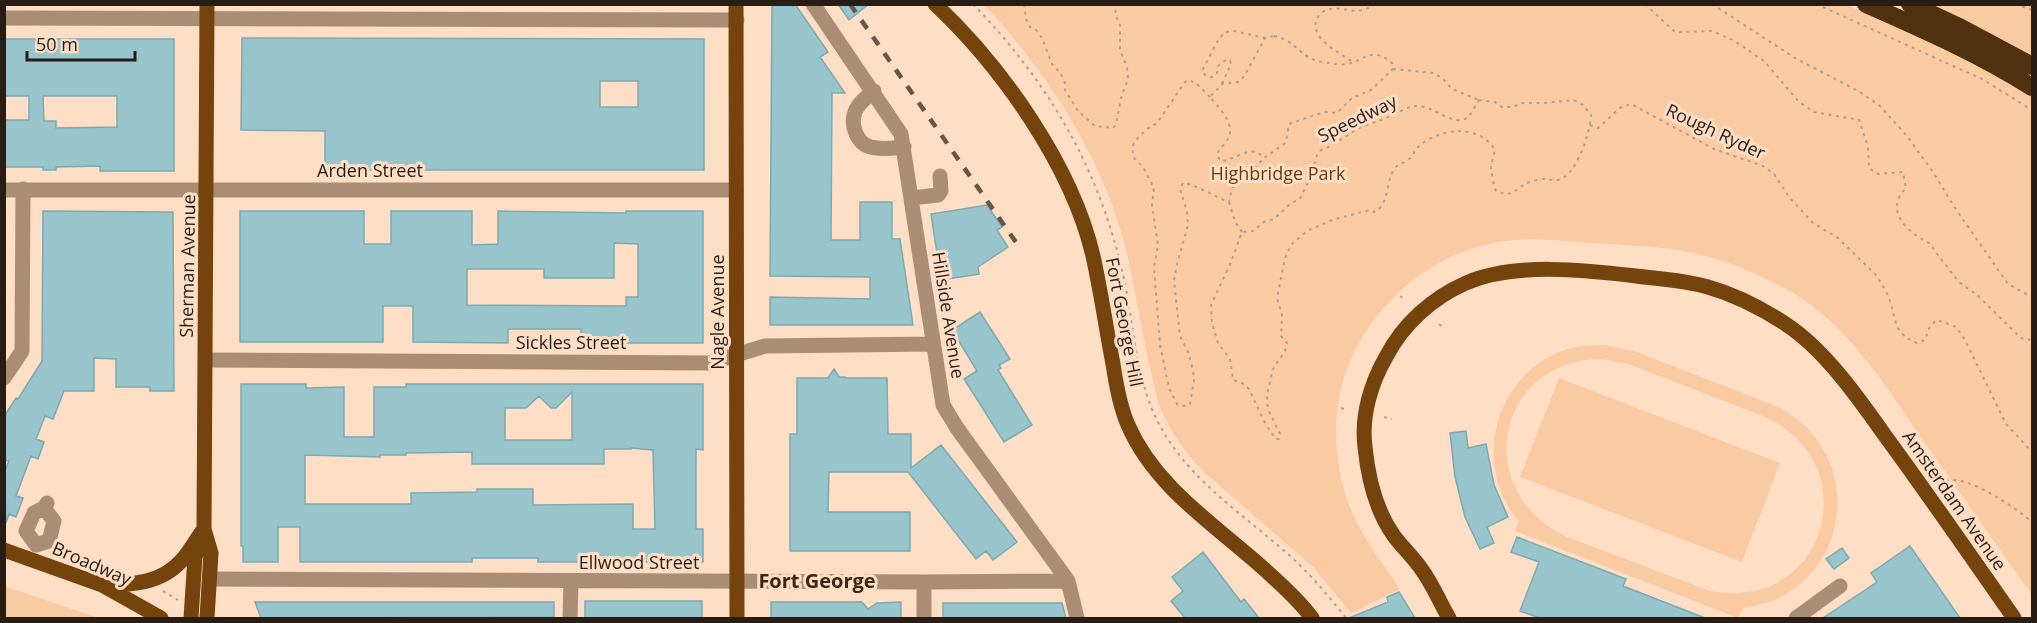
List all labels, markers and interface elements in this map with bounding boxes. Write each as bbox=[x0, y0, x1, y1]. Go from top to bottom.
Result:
scale bar bbox=[27, 24, 135, 62]
text: 50 m bbox=[36, 32, 78, 56]
street label: Speedway bbox=[1314, 88, 1401, 147]
street label: Rough Ryder bbox=[1662, 97, 1770, 165]
street label: Arden Street bbox=[317, 158, 423, 182]
park label: Highbridge Park bbox=[1211, 161, 1346, 185]
street label: Sherman Avenue bbox=[174, 194, 200, 338]
street label: Hillside Avenue bbox=[927, 250, 971, 380]
street label: Nagle Avenue bbox=[705, 254, 729, 370]
street label: Fort George Hill bbox=[1101, 255, 1149, 389]
street label: Sickles Street bbox=[516, 330, 626, 354]
street label: Amsterdam Avenue bbox=[1898, 425, 2012, 575]
street label: Broadway bbox=[49, 536, 136, 591]
street label: Ellwood Street bbox=[579, 550, 699, 574]
district label: Fort George bbox=[758, 567, 876, 594]

